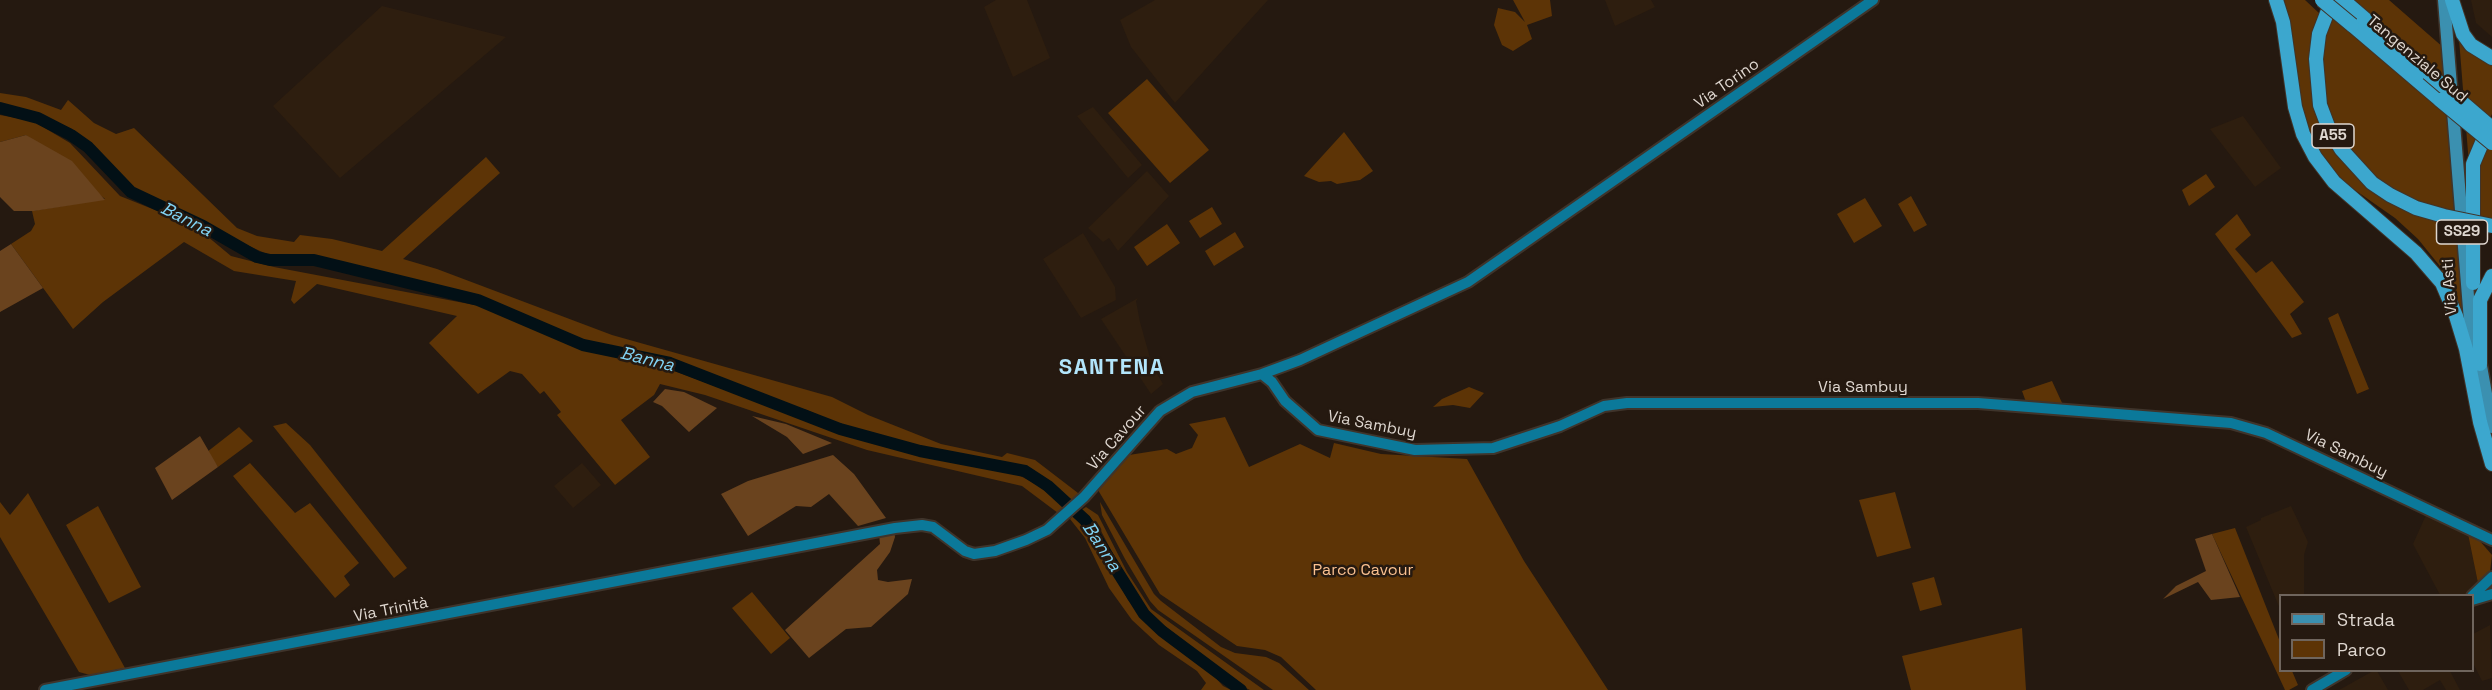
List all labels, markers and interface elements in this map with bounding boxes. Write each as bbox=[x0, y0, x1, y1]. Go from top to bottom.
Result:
street label: Tangenziale Sud bbox=[2363, 11, 2471, 107]
street label: Via Torino bbox=[1691, 55, 1763, 113]
road number: A55 bbox=[2312, 124, 2354, 148]
water label: Banna bbox=[157, 198, 215, 242]
road number: SS29 bbox=[2436, 220, 2488, 244]
street label: Via Asti bbox=[2438, 258, 2462, 316]
water label: Banna bbox=[618, 343, 676, 377]
district label: SANTENA bbox=[1059, 355, 1165, 381]
street label: Via Sambuy bbox=[1818, 378, 1908, 398]
street label: Via Cavour bbox=[1083, 401, 1151, 475]
street label: Via Sambuy bbox=[1326, 407, 1418, 443]
street label: Via Sambuy bbox=[2301, 426, 2391, 482]
water label: Banna bbox=[1077, 518, 1125, 576]
park label: Parco Cavour bbox=[1312, 561, 1414, 581]
street label: Via Trinità bbox=[352, 593, 430, 627]
legend bbox=[2279, 594, 2474, 672]
text: Strada bbox=[2337, 608, 2395, 631]
text: Parco bbox=[2337, 638, 2386, 661]

